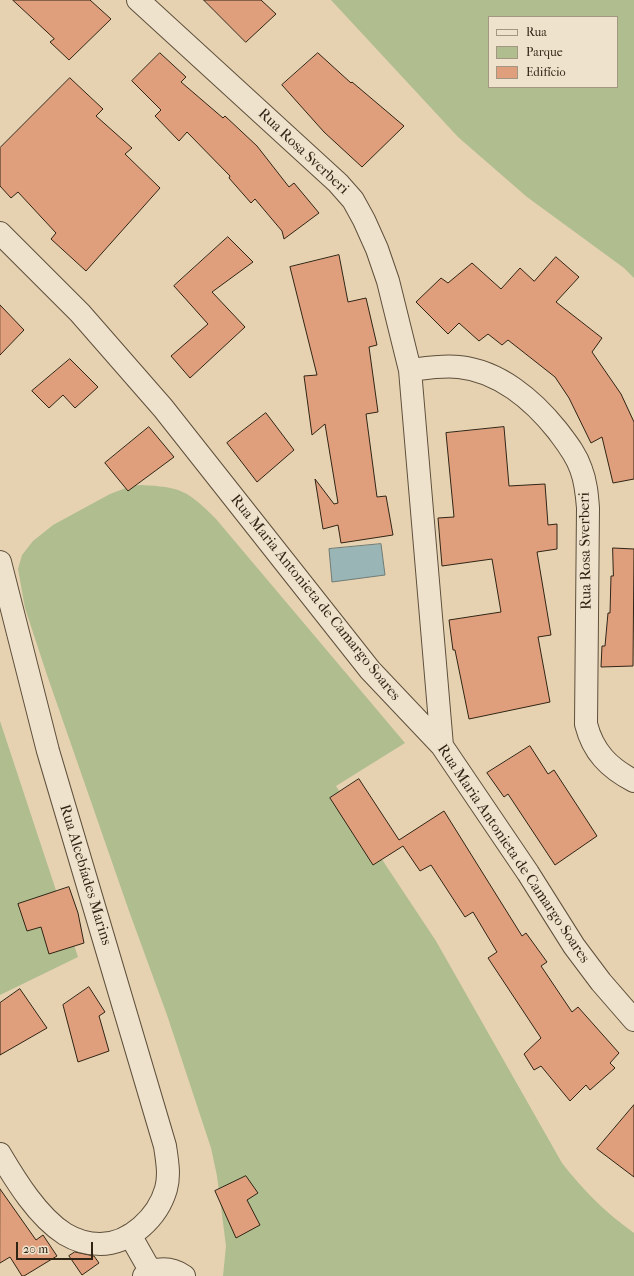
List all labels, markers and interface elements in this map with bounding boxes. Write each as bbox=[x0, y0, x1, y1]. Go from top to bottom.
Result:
legend bbox=[488, 16, 618, 88]
text: Rua bbox=[526, 25, 547, 39]
text: Parque bbox=[526, 45, 563, 59]
text: Edifício bbox=[526, 65, 566, 79]
street label: Rua Rosa Sverberi bbox=[254, 105, 352, 199]
street label: Rua Maria Antonieta de Camargo Soares bbox=[226, 491, 404, 705]
street label: Rua Rosa Sverberi bbox=[576, 492, 596, 610]
street label: Rua Maria Antonieta de Camargo Soares bbox=[433, 741, 593, 967]
street label: Rua Alcebíades Marins bbox=[55, 802, 115, 948]
scale bar bbox=[18, 1234, 95, 1260]
text: 20 m bbox=[23, 1242, 48, 1256]

